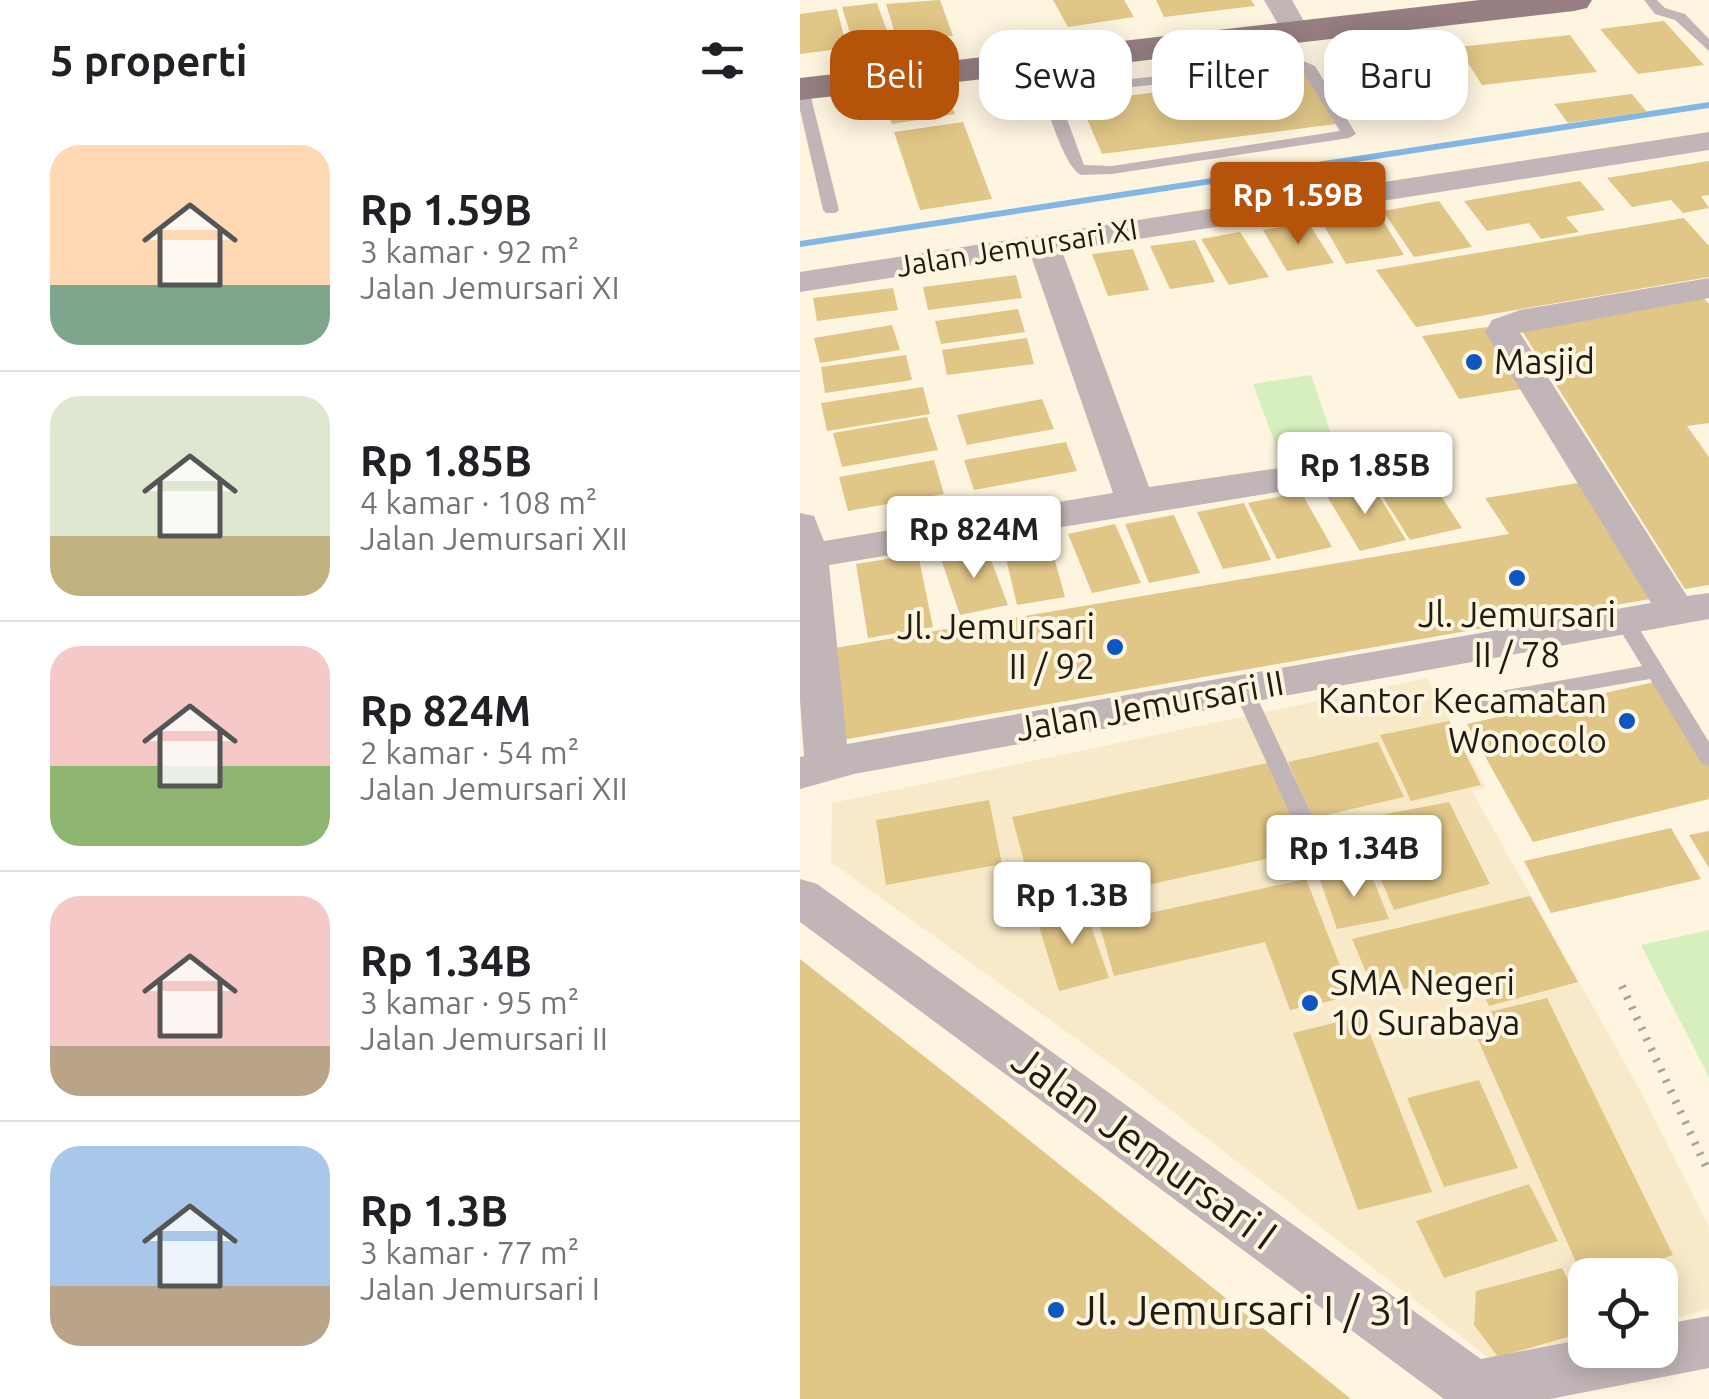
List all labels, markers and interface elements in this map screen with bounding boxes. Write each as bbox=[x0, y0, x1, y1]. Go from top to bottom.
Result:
chip: Beli bbox=[830, 30, 959, 120]
chip: Sewa bbox=[979, 30, 1132, 120]
chip: Filter bbox=[1152, 30, 1304, 120]
chip: Baru bbox=[1324, 30, 1468, 120]
icon: filters bbox=[695, 33, 750, 88]
text: 5 properti bbox=[50, 37, 247, 84]
pin: Rp 1.59B bbox=[1195, 162, 1401, 247]
text: Rp 1.59B bbox=[1233, 176, 1363, 212]
icon: home bbox=[130, 185, 250, 305]
text: Rp 1.59B bbox=[360, 186, 532, 233]
street label: Jalan Jemursari XI bbox=[894, 211, 1140, 283]
text: 3 kamar · 92 m² bbox=[360, 233, 579, 269]
text: Jalan Jemursari XI bbox=[360, 269, 620, 305]
place label: Masjid bbox=[1494, 341, 1595, 381]
marker: Masjid bbox=[1463, 351, 1485, 373]
pin: Rp 1.85B bbox=[1262, 432, 1468, 517]
icon: home bbox=[130, 436, 250, 556]
text: Rp 1.85B bbox=[360, 437, 532, 484]
text: Rp 1.85B bbox=[1300, 446, 1430, 482]
text: 4 kamar · 108 m² bbox=[360, 484, 597, 520]
pin: Rp 824M bbox=[882, 496, 1066, 581]
text: Rp 824M bbox=[909, 510, 1039, 546]
text: Jalan Jemursari XII bbox=[360, 520, 628, 556]
marker: Jl. Jemursari II / 78 bbox=[1506, 567, 1528, 589]
place label: Jl. Jemursari II / 78 bbox=[1418, 594, 1616, 674]
place label: Jl. Jemursari II / 92 bbox=[897, 606, 1095, 686]
marker: Jl. Jemursari II / 92 bbox=[1104, 636, 1126, 658]
street label: Jalan Jemursari II bbox=[1013, 662, 1287, 748]
place label: Kantor Kecamatan Wonocolo bbox=[1318, 680, 1607, 760]
icon: home bbox=[130, 686, 250, 806]
text: Rp 824M bbox=[360, 687, 531, 734]
marker: Kantor Kecamatan Wonocolo bbox=[1616, 710, 1638, 732]
text: 2 kamar · 54 m² bbox=[360, 734, 579, 770]
text: Jalan Jemursari XII bbox=[360, 770, 628, 806]
pin: Rp 1.34B bbox=[1251, 815, 1457, 900]
text: Rp 1.34B bbox=[1289, 829, 1419, 865]
pin: Rp 1.3B bbox=[980, 862, 1164, 947]
text: Rp 1.3B bbox=[1016, 876, 1128, 912]
icon: home bbox=[130, 936, 250, 1056]
text: Rp 1.34B bbox=[360, 937, 532, 984]
place label: SMA Negeri 10 Surabaya bbox=[1330, 962, 1520, 1042]
text: 3 kamar · 95 m² bbox=[360, 984, 579, 1020]
marker: SMA Negeri 10 Surabaya bbox=[1299, 992, 1321, 1014]
text: Jalan Jemursari II bbox=[360, 1020, 608, 1056]
street label: Jalan Jemursari I bbox=[1004, 1035, 1286, 1258]
icon: home bbox=[130, 1186, 250, 1306]
text: Rp 1.3B bbox=[360, 1187, 508, 1234]
text: 3 kamar · 77 m² bbox=[360, 1234, 579, 1270]
map controls bbox=[1568, 1258, 1678, 1368]
button: locate bbox=[1568, 1258, 1678, 1368]
text: Jalan Jemursari I bbox=[360, 1270, 600, 1306]
place label: Jl. Jemursari I / 31 bbox=[1076, 1286, 1416, 1333]
marker: Jl. Jemursari I / 31 bbox=[1045, 1299, 1067, 1321]

